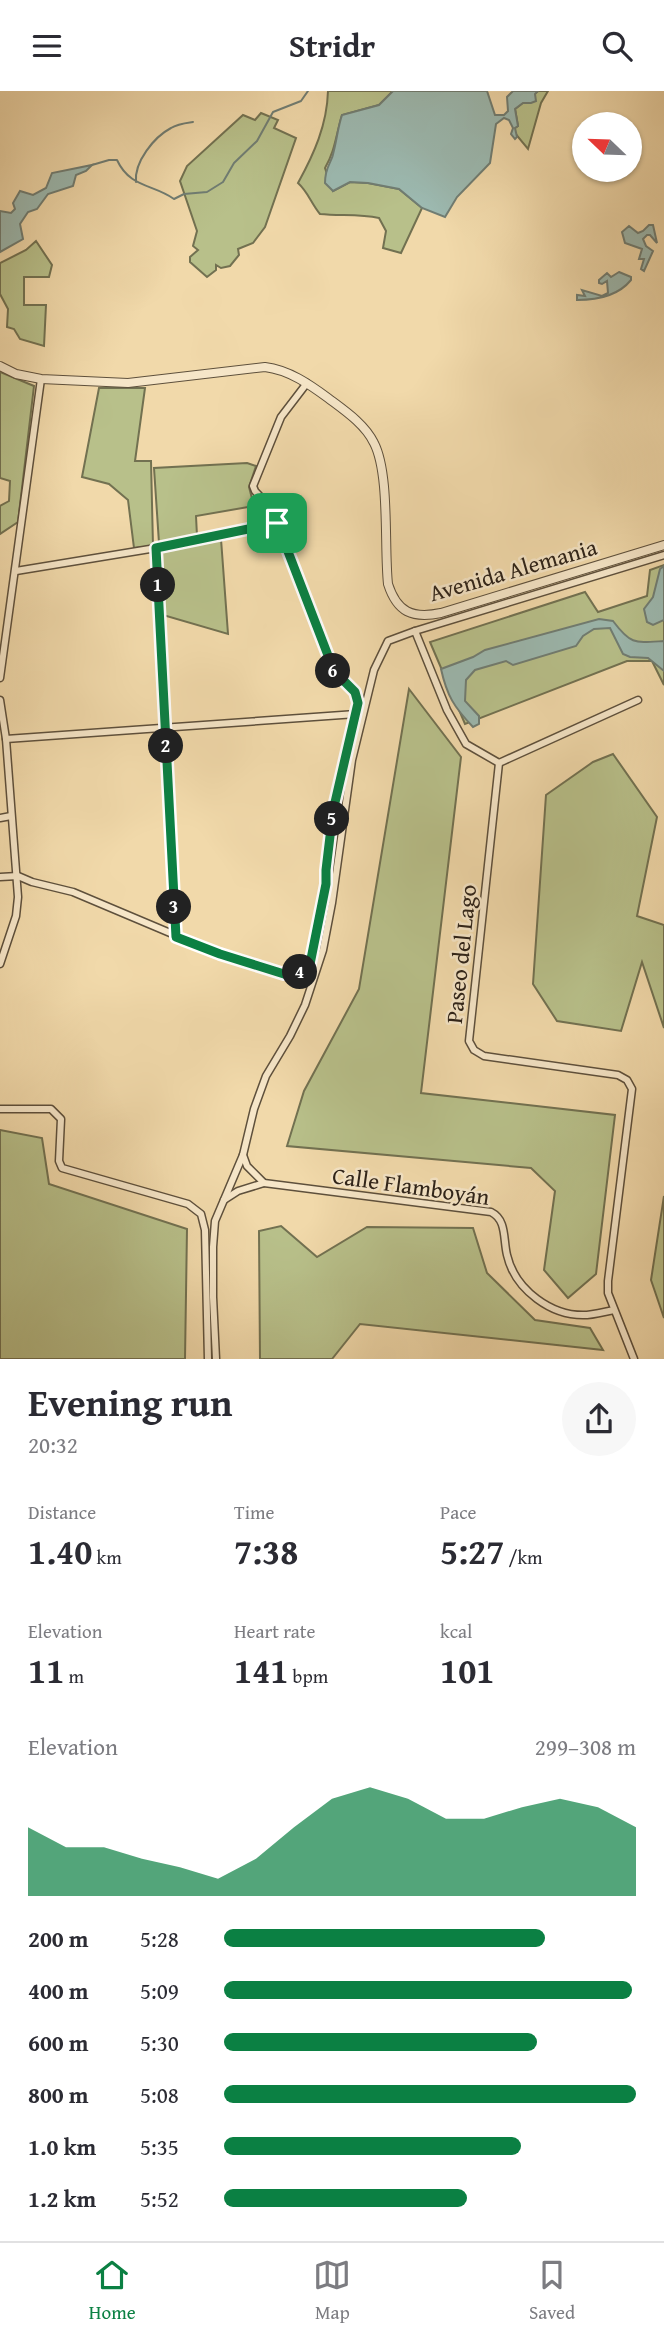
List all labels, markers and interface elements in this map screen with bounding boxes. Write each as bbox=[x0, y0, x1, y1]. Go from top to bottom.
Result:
text: Stridr bbox=[289, 22, 375, 69]
icon: menu bbox=[28, 27, 66, 65]
icon: search bbox=[598, 27, 636, 65]
north arrow bbox=[572, 112, 642, 182]
map controls bbox=[572, 112, 642, 182]
pin bbox=[247, 493, 307, 553]
icon: arrive bbox=[258, 504, 296, 542]
street label: Avenida Alemania bbox=[425, 530, 601, 609]
pin: 1 bbox=[140, 567, 176, 603]
text: 1 bbox=[153, 570, 162, 598]
pin: 6 bbox=[316, 653, 350, 689]
text: 6 bbox=[328, 656, 337, 684]
pin: 2 bbox=[148, 729, 184, 763]
text: 2 bbox=[161, 731, 170, 759]
pin: 5 bbox=[314, 801, 350, 837]
text: 5 bbox=[327, 804, 336, 832]
street label: Paseo del Lago bbox=[437, 883, 484, 1025]
pin: 3 bbox=[156, 889, 192, 925]
text: 3 bbox=[169, 892, 178, 920]
pin: 4 bbox=[282, 955, 318, 989]
text: 4 bbox=[295, 957, 304, 985]
street label: Calle Flamboyán bbox=[330, 1158, 492, 1213]
text: Evening run bbox=[28, 1374, 232, 1430]
button: share bbox=[562, 1382, 636, 1456]
text: 20:32 bbox=[28, 1428, 78, 1461]
text: Distance bbox=[28, 1498, 96, 1526]
text: Time bbox=[234, 1498, 274, 1526]
text: Pace bbox=[440, 1498, 477, 1526]
text: 1.40 bbox=[28, 1526, 92, 1577]
text: 7:38 bbox=[234, 1526, 298, 1577]
text: 5:27 bbox=[440, 1526, 504, 1577]
text: km bbox=[92, 1543, 122, 1571]
text: /km bbox=[504, 1543, 543, 1571]
text: Elevation bbox=[28, 1617, 102, 1645]
text: Heart rate bbox=[234, 1617, 315, 1645]
text: kcal bbox=[440, 1617, 472, 1645]
text: 11 bbox=[28, 1645, 64, 1696]
text: 141 bbox=[234, 1645, 288, 1696]
text: 101 bbox=[440, 1645, 494, 1696]
text: m bbox=[64, 1662, 84, 1690]
text: bpm bbox=[288, 1662, 328, 1690]
text: Elevation bbox=[28, 1730, 118, 1763]
text: 299–308 m bbox=[535, 1730, 636, 1763]
text: 200 m bbox=[28, 1922, 89, 1955]
text: 5:28 bbox=[140, 1922, 179, 1955]
text: 400 m bbox=[28, 1974, 89, 2007]
text: 5:09 bbox=[140, 1974, 179, 2007]
text: 600 m bbox=[28, 2026, 89, 2059]
text: 5:30 bbox=[140, 2026, 179, 2059]
text: 800 m bbox=[28, 2078, 89, 2111]
text: 5:08 bbox=[140, 2078, 179, 2111]
text: 1.0 km bbox=[28, 2130, 96, 2163]
text: 5:35 bbox=[140, 2130, 179, 2163]
text: 1.2 km bbox=[28, 2182, 96, 2215]
text: 5:52 bbox=[140, 2182, 179, 2215]
tab: Home bbox=[89, 2256, 136, 2326]
tab: Map bbox=[313, 2256, 351, 2326]
tab: Saved bbox=[529, 2256, 575, 2326]

